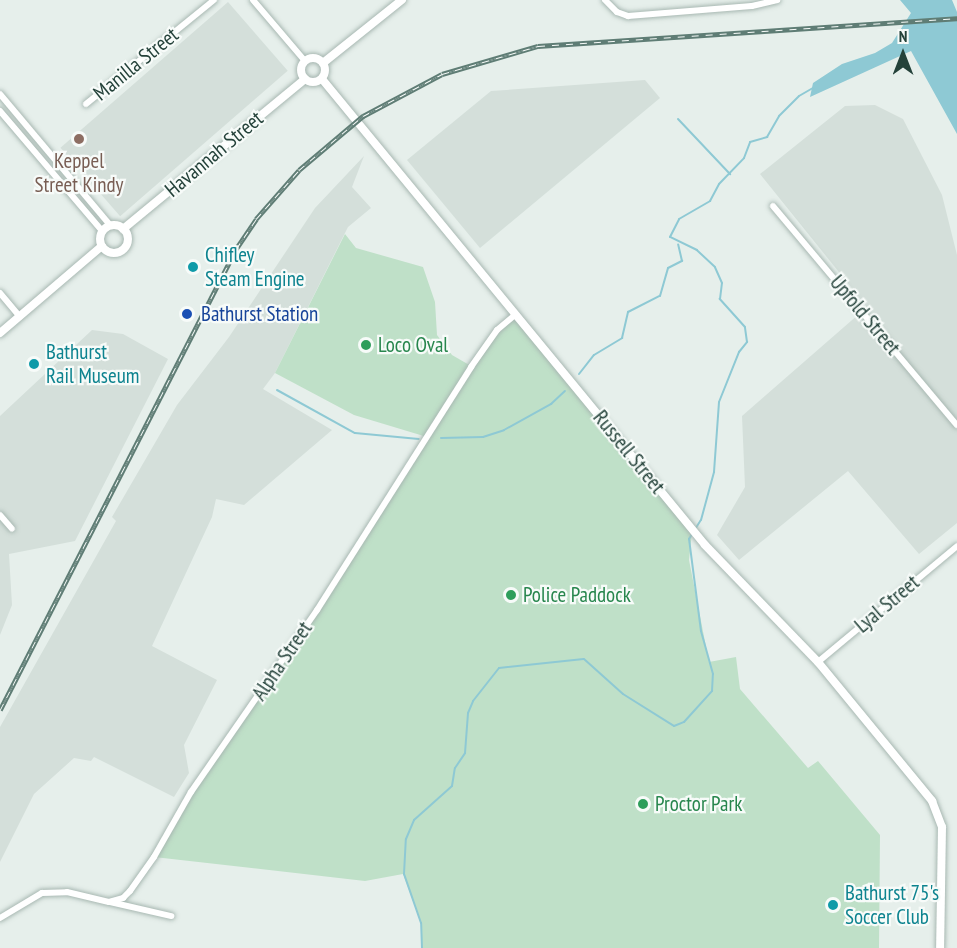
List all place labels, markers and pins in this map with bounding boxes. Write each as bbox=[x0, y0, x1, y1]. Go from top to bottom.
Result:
marker: Keppel Street Kindy bbox=[72, 132, 86, 146]
place label: Keppel Street Kindy bbox=[34, 148, 124, 198]
place label: Chifley Steam Engine bbox=[205, 242, 305, 292]
marker: Chifley Steam Engine bbox=[186, 260, 200, 274]
place label: Bathurst Station bbox=[201, 301, 318, 327]
marker: Bathurst Station bbox=[178, 305, 196, 323]
place label: Loco Oval bbox=[378, 332, 448, 358]
marker: Loco Oval bbox=[359, 338, 373, 352]
place label: Bathurst Rail Museum bbox=[46, 339, 139, 389]
marker: Bathurst Rail Museum bbox=[27, 357, 41, 371]
place label: Police Paddock bbox=[523, 582, 631, 608]
marker: Police Paddock bbox=[504, 588, 518, 602]
place label: Proctor Park bbox=[655, 791, 742, 817]
marker: Proctor Park bbox=[636, 797, 650, 811]
place label: Bathurst 75's Soccer Club bbox=[845, 880, 939, 930]
marker: Bathurst 75's Soccer Club bbox=[826, 898, 840, 912]

